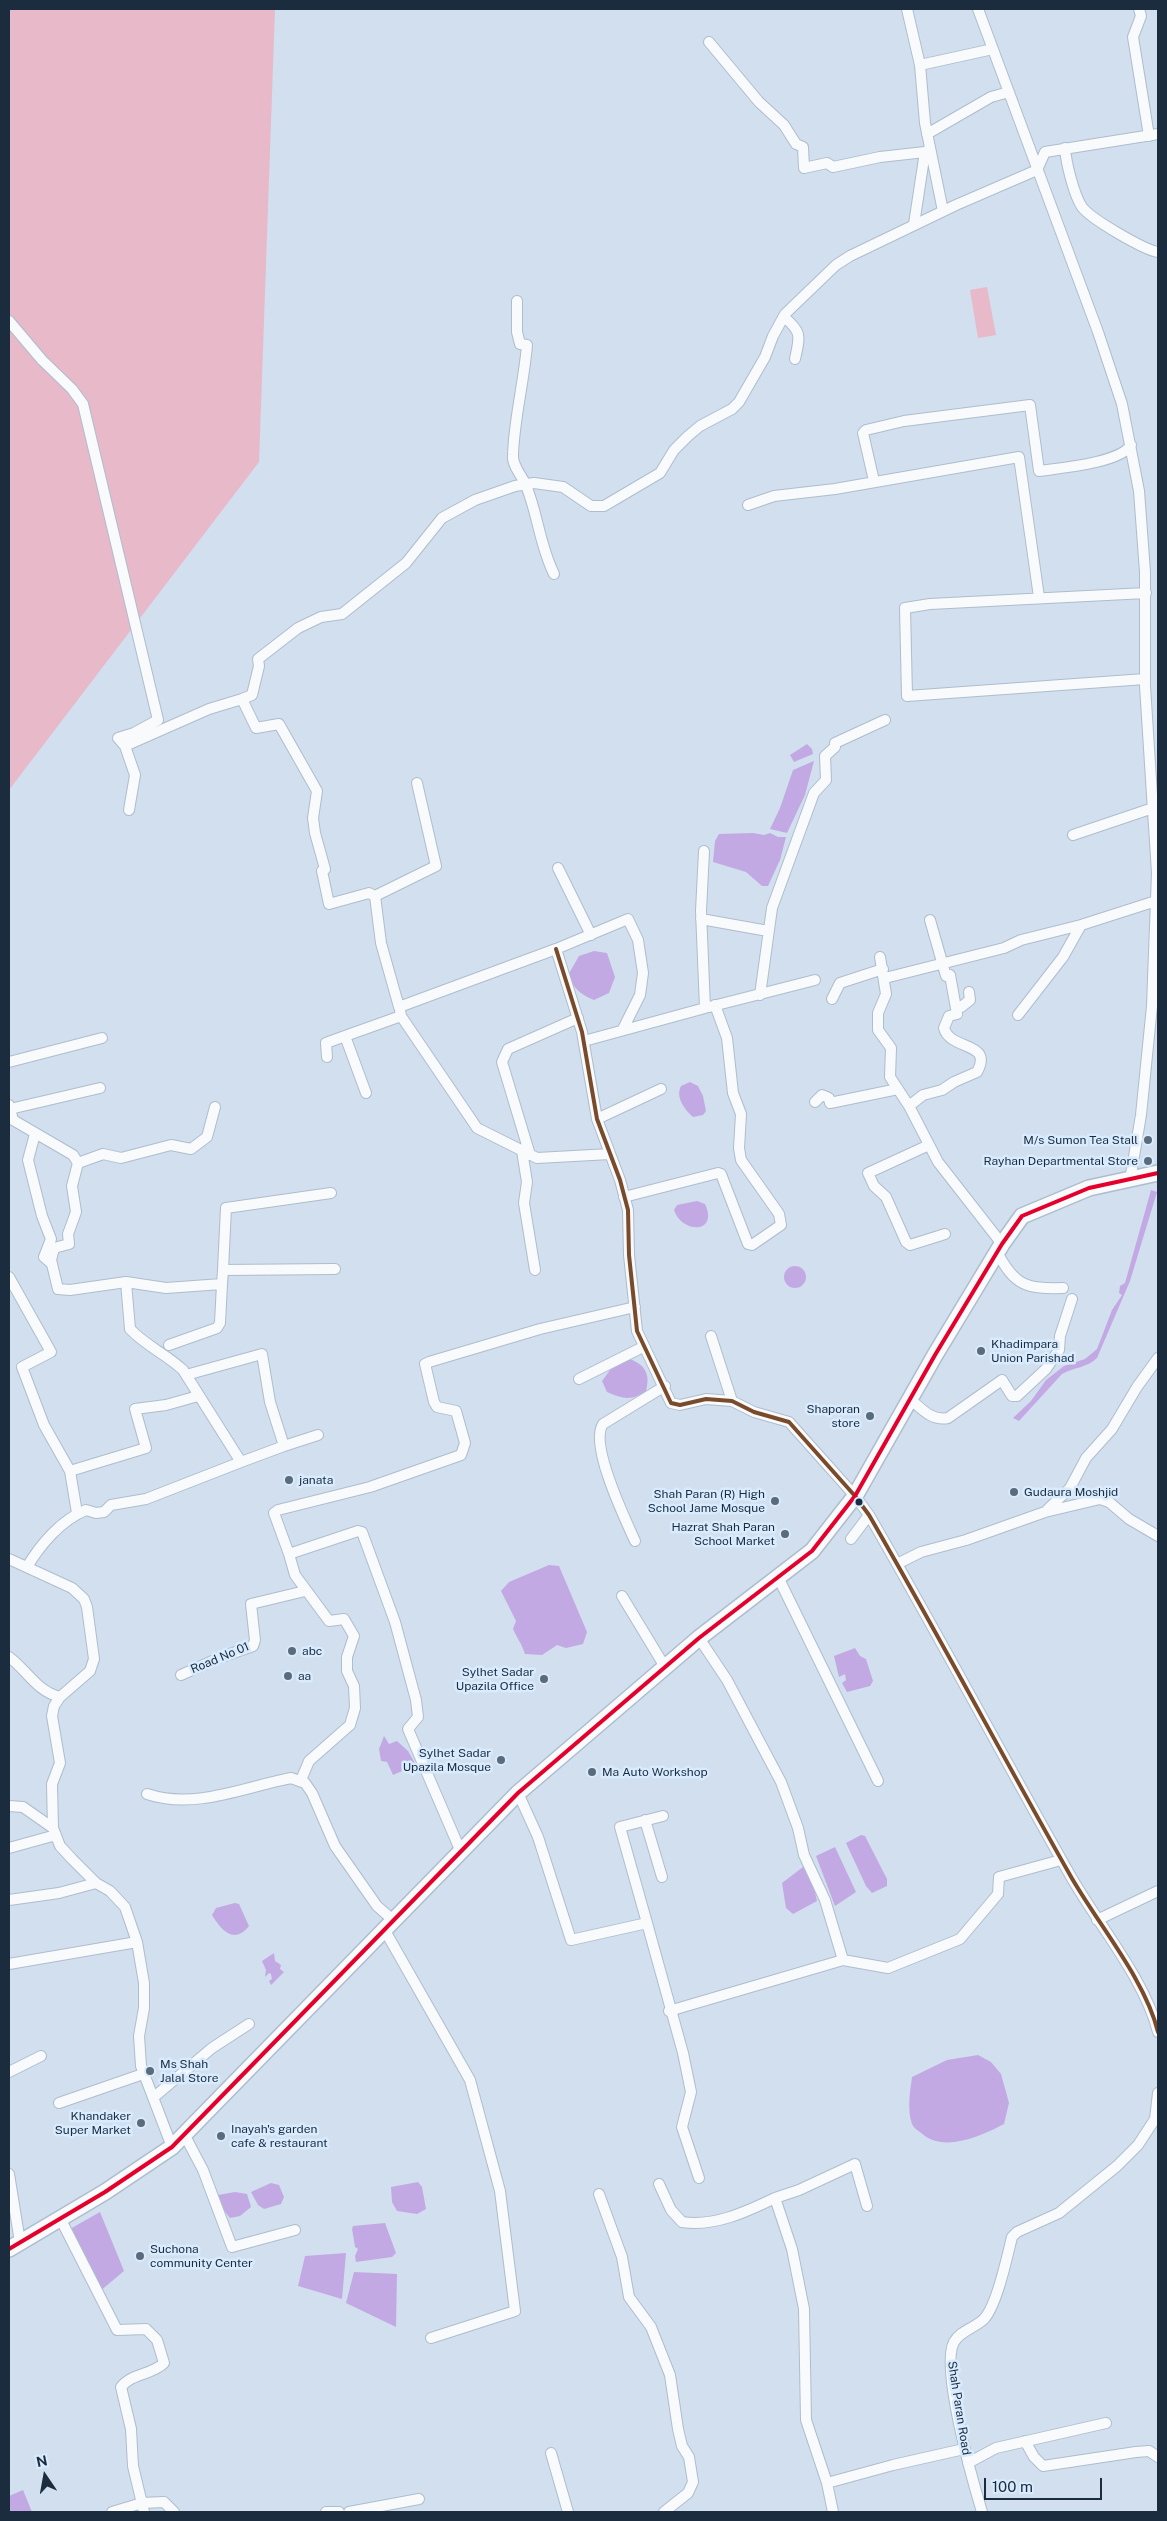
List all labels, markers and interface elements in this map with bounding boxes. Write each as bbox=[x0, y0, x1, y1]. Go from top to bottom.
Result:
place label: M/s Sumon Tea Stall bbox=[1023, 1133, 1138, 1147]
marker: M/s Sumon Tea Stall bbox=[1142, 1134, 1154, 1146]
place label: Rayhan Departmental Store bbox=[984, 1154, 1138, 1168]
marker: Rayhan Departmental Store bbox=[1142, 1155, 1154, 1167]
place label: Khadimpara Union Parishad bbox=[991, 1337, 1075, 1365]
marker: Khadimpara Union Parishad bbox=[975, 1345, 987, 1357]
place label: Shaporan store bbox=[806, 1402, 860, 1430]
marker: Shaporan store bbox=[864, 1410, 876, 1422]
place label: janata bbox=[299, 1473, 333, 1487]
marker: janata bbox=[283, 1474, 295, 1486]
place label: Gudaura Moshjid bbox=[1024, 1485, 1118, 1499]
marker: Gudaura Moshjid bbox=[1008, 1486, 1020, 1498]
place label: Shah Paran (R) High School Jame Mosque bbox=[648, 1487, 765, 1515]
marker: Shah Paran (R) High School Jame Mosque bbox=[769, 1495, 781, 1507]
unlabelled marker bbox=[854, 1497, 864, 1507]
place label: Hazrat Shah Paran School Market bbox=[671, 1520, 775, 1548]
marker: Hazrat Shah Paran School Market bbox=[779, 1528, 791, 1540]
street label: Road No 01 bbox=[189, 1639, 251, 1677]
place label: abc bbox=[302, 1644, 322, 1658]
marker: abc bbox=[286, 1645, 298, 1657]
place label: Sylhet Sadar Upazila Office bbox=[456, 1665, 534, 1693]
place label: aa bbox=[298, 1669, 311, 1683]
marker: aa bbox=[282, 1670, 294, 1682]
marker: Sylhet Sadar Upazila Office bbox=[538, 1673, 550, 1685]
place label: Sylhet Sadar Upazila Mosque bbox=[403, 1746, 491, 1774]
marker: Sylhet Sadar Upazila Mosque bbox=[495, 1754, 507, 1766]
place label: Ma Auto Workshop bbox=[602, 1765, 708, 1779]
marker: Ma Auto Workshop bbox=[586, 1766, 598, 1778]
place label: Ms Shah Jalal Store bbox=[160, 2057, 219, 2085]
marker: Ms Shah Jalal Store bbox=[144, 2065, 156, 2077]
place label: Khandaker Super Market bbox=[55, 2109, 131, 2137]
marker: Khandaker Super Market bbox=[135, 2117, 147, 2129]
place label: Inayah's garden cafe & restaurant bbox=[231, 2122, 328, 2150]
marker: Inayah's garden cafe & restaurant bbox=[215, 2130, 227, 2142]
place label: Suchona community Center bbox=[150, 2242, 253, 2270]
marker: Suchona community Center bbox=[134, 2250, 146, 2262]
street label: Shah Paran Road bbox=[944, 2360, 974, 2456]
north arrow bbox=[20, 2451, 70, 2501]
text: N bbox=[35, 2452, 49, 2470]
scale bar bbox=[987, 2468, 1104, 2500]
text: 100 m bbox=[992, 2478, 1033, 2495]

